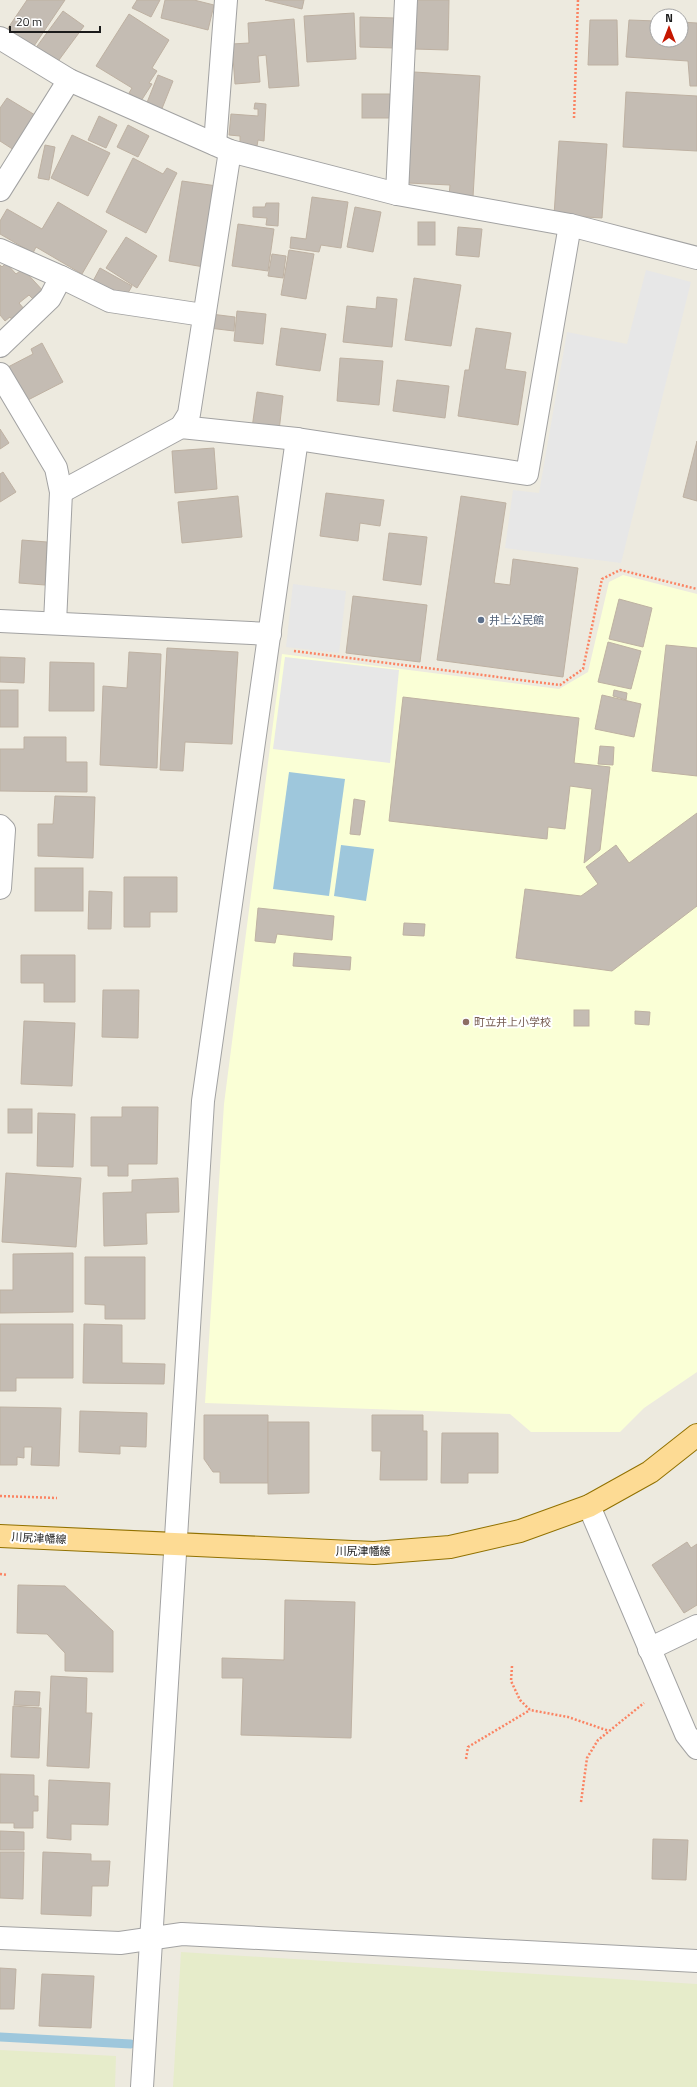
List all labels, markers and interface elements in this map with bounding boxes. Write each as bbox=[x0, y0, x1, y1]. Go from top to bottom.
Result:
scale bar bbox=[10, 8, 100, 34]
north arrow bbox=[649, 8, 689, 48]
text: N bbox=[665, 10, 673, 26]
text: 20 m bbox=[16, 12, 42, 31]
place label: 井上公民館 bbox=[489, 612, 544, 628]
marker: 井上公民館 bbox=[476, 615, 486, 625]
place label: 町立井上小学校 bbox=[474, 1014, 551, 1030]
marker: 町立井上小学校 bbox=[461, 1017, 471, 1027]
street label: 川尻津幡線 bbox=[11, 1529, 67, 1547]
street label: 川尻津幡線 bbox=[336, 1543, 391, 1559]

